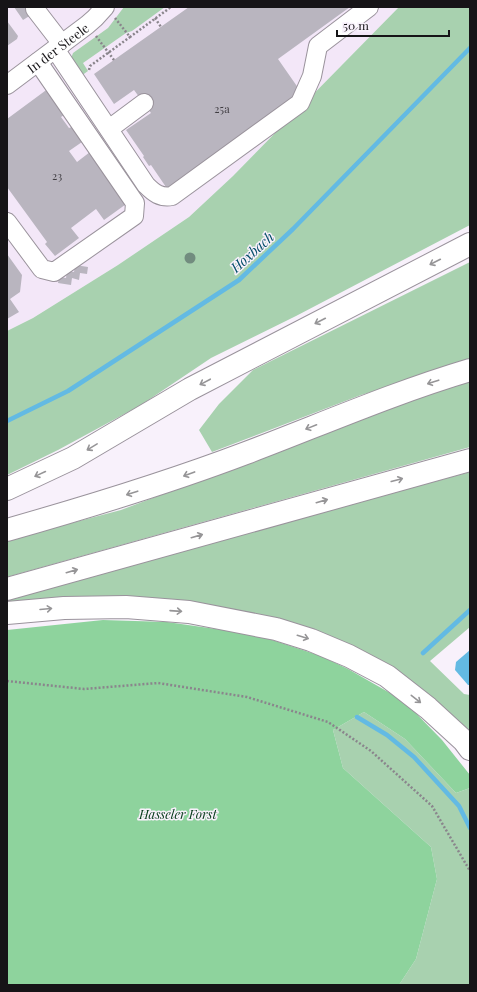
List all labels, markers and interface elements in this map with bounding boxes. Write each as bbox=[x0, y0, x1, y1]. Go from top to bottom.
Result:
scale bar bbox=[337, 12, 449, 38]
text: 50 m bbox=[343, 17, 369, 33]
street label: In der Steele bbox=[23, 18, 92, 76]
house number: 25a bbox=[214, 101, 230, 116]
house number: 23 bbox=[52, 168, 62, 183]
water label: Hoxbach bbox=[225, 227, 278, 277]
one-way arrow bbox=[430, 258, 442, 266]
one-way arrow bbox=[314, 318, 326, 326]
one-way arrow bbox=[199, 379, 211, 386]
one-way arrow bbox=[427, 379, 439, 387]
one-way arrow bbox=[305, 424, 317, 432]
one-way arrow bbox=[86, 443, 98, 451]
one-way arrow bbox=[184, 470, 196, 478]
one-way arrow bbox=[34, 471, 46, 478]
one-way arrow bbox=[390, 476, 403, 483]
one-way arrow bbox=[126, 490, 139, 497]
one-way arrow bbox=[315, 497, 328, 504]
one-way arrow bbox=[190, 532, 203, 539]
one-way arrow bbox=[65, 567, 78, 574]
one-way arrow bbox=[39, 606, 52, 613]
one-way arrow bbox=[169, 607, 182, 614]
one-way arrow bbox=[296, 634, 309, 641]
one-way arrow bbox=[410, 695, 421, 703]
park label: Hasseler Forst bbox=[138, 805, 218, 822]

